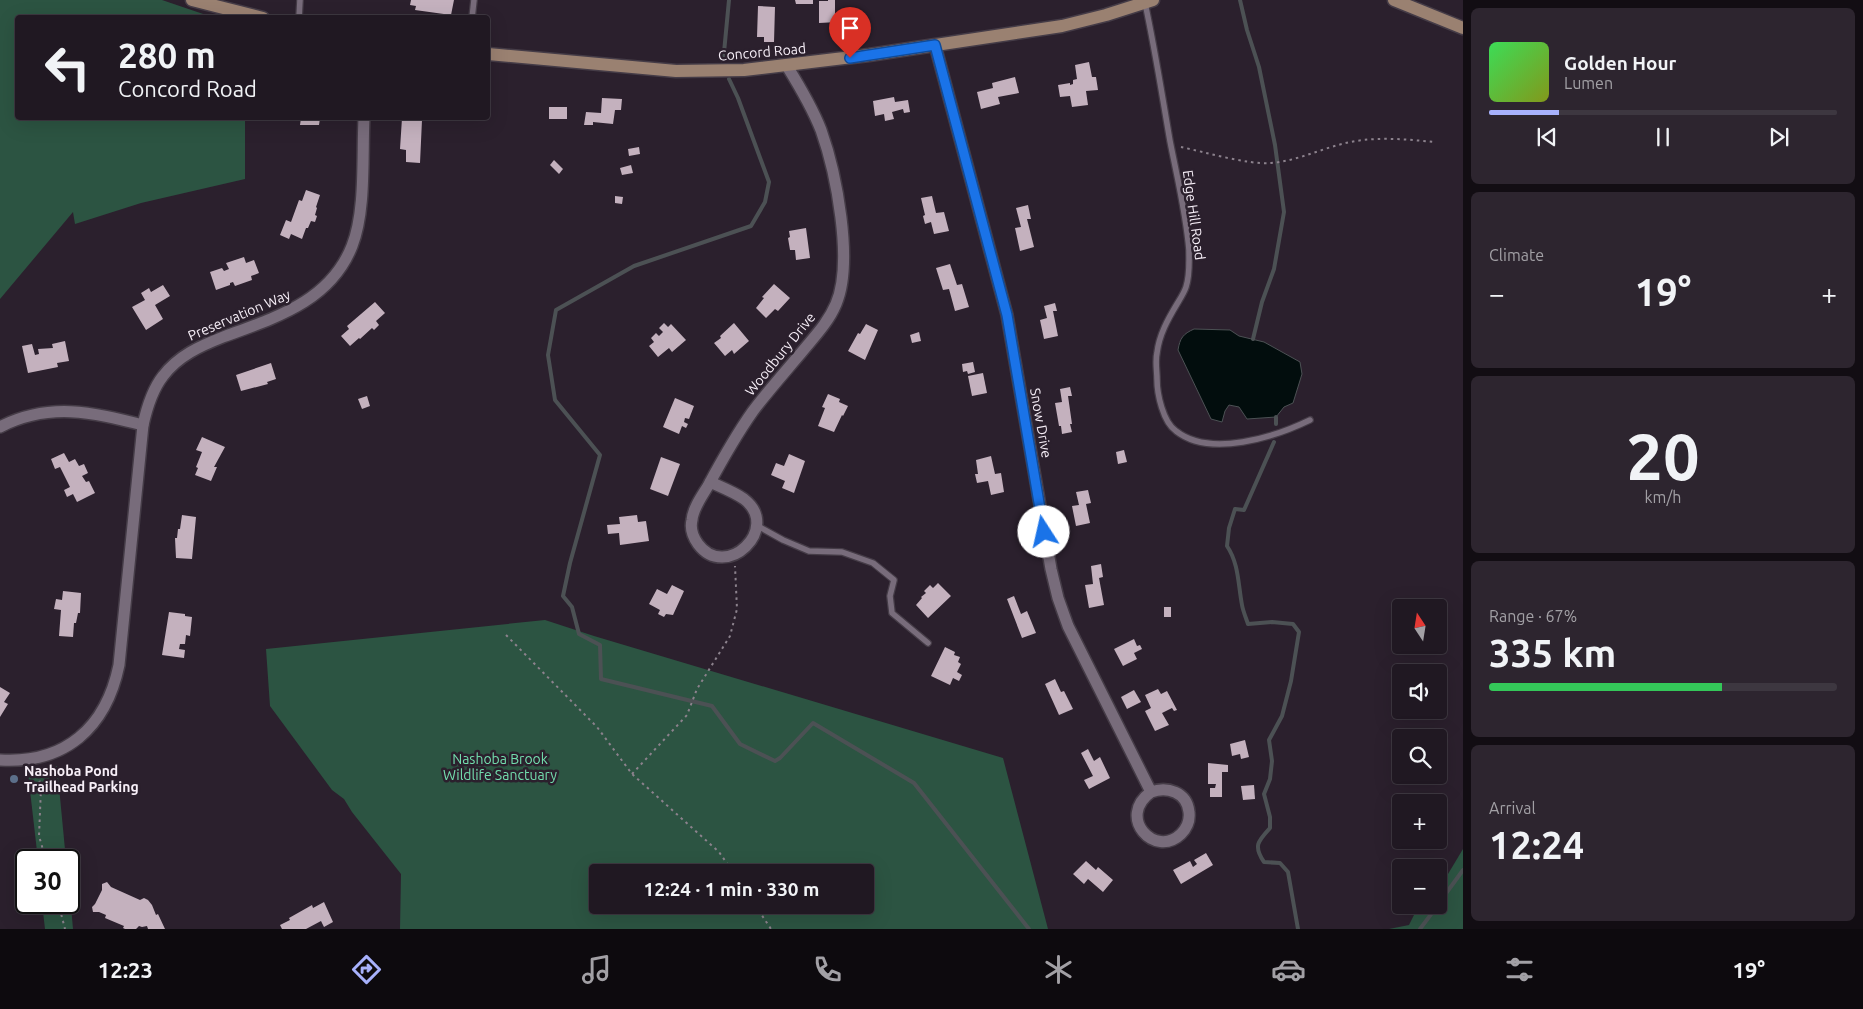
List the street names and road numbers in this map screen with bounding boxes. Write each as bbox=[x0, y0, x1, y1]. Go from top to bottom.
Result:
street label: Concord Road bbox=[717, 40, 807, 64]
street label: Edge Hill Road bbox=[1180, 169, 1208, 261]
street label: Preservation Way bbox=[185, 286, 293, 344]
street label: Woodbury Drive bbox=[742, 309, 818, 399]
street label: Snow Drive bbox=[1027, 387, 1055, 459]

